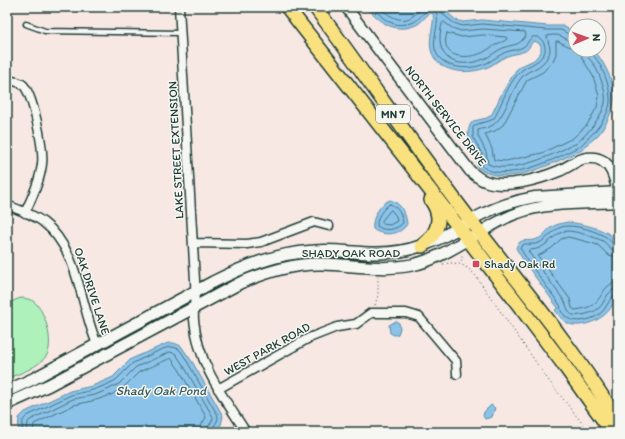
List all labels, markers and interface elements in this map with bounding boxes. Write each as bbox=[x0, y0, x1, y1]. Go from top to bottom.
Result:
north arrow bbox=[567, 18, 607, 58]
text: N bbox=[590, 34, 603, 42]
street label: NORTH SERVICE DRIVE bbox=[402, 63, 490, 169]
street label: LAKE STREET EXTENSION bbox=[165, 81, 187, 219]
road number: MN 7 bbox=[376, 105, 410, 123]
street label: OAK DRIVE LANE bbox=[71, 246, 113, 337]
street label: SHADY OAK ROAD bbox=[302, 246, 400, 260]
place label: Shady Oak Rd bbox=[484, 257, 556, 271]
marker: Shady Oak Rd bbox=[471, 259, 481, 269]
street label: WEST PARK ROAD bbox=[221, 319, 313, 379]
water label: Shady Oak Pond bbox=[116, 383, 207, 398]

